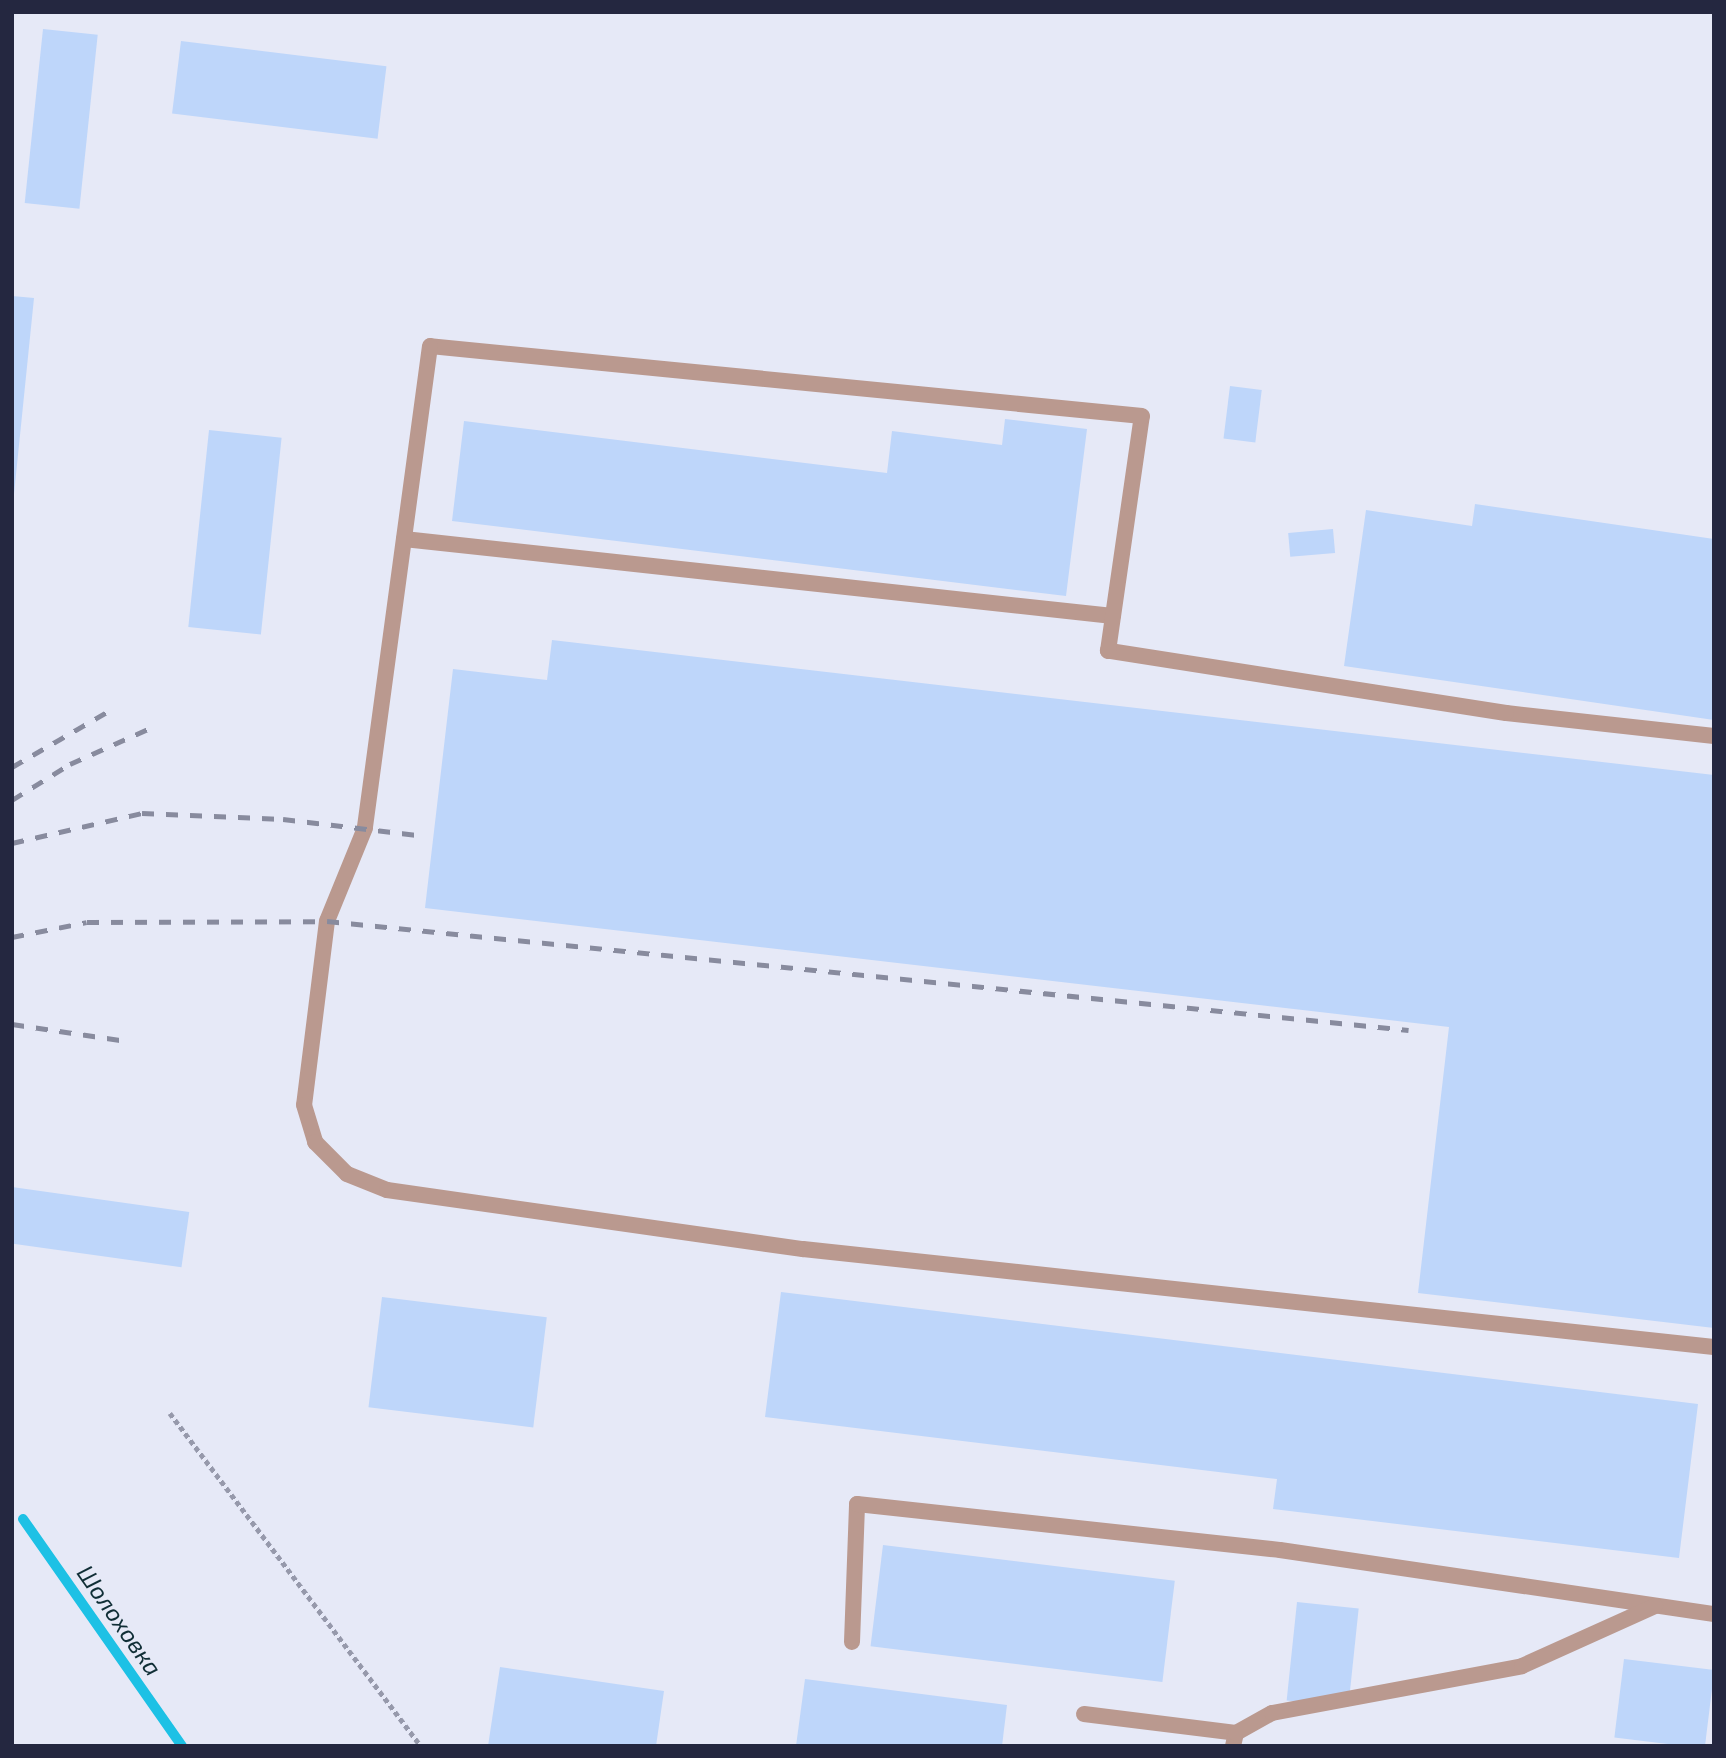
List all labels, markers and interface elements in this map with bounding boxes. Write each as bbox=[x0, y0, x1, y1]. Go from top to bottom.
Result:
water label: Шолоховка bbox=[71, 1559, 169, 1681]

